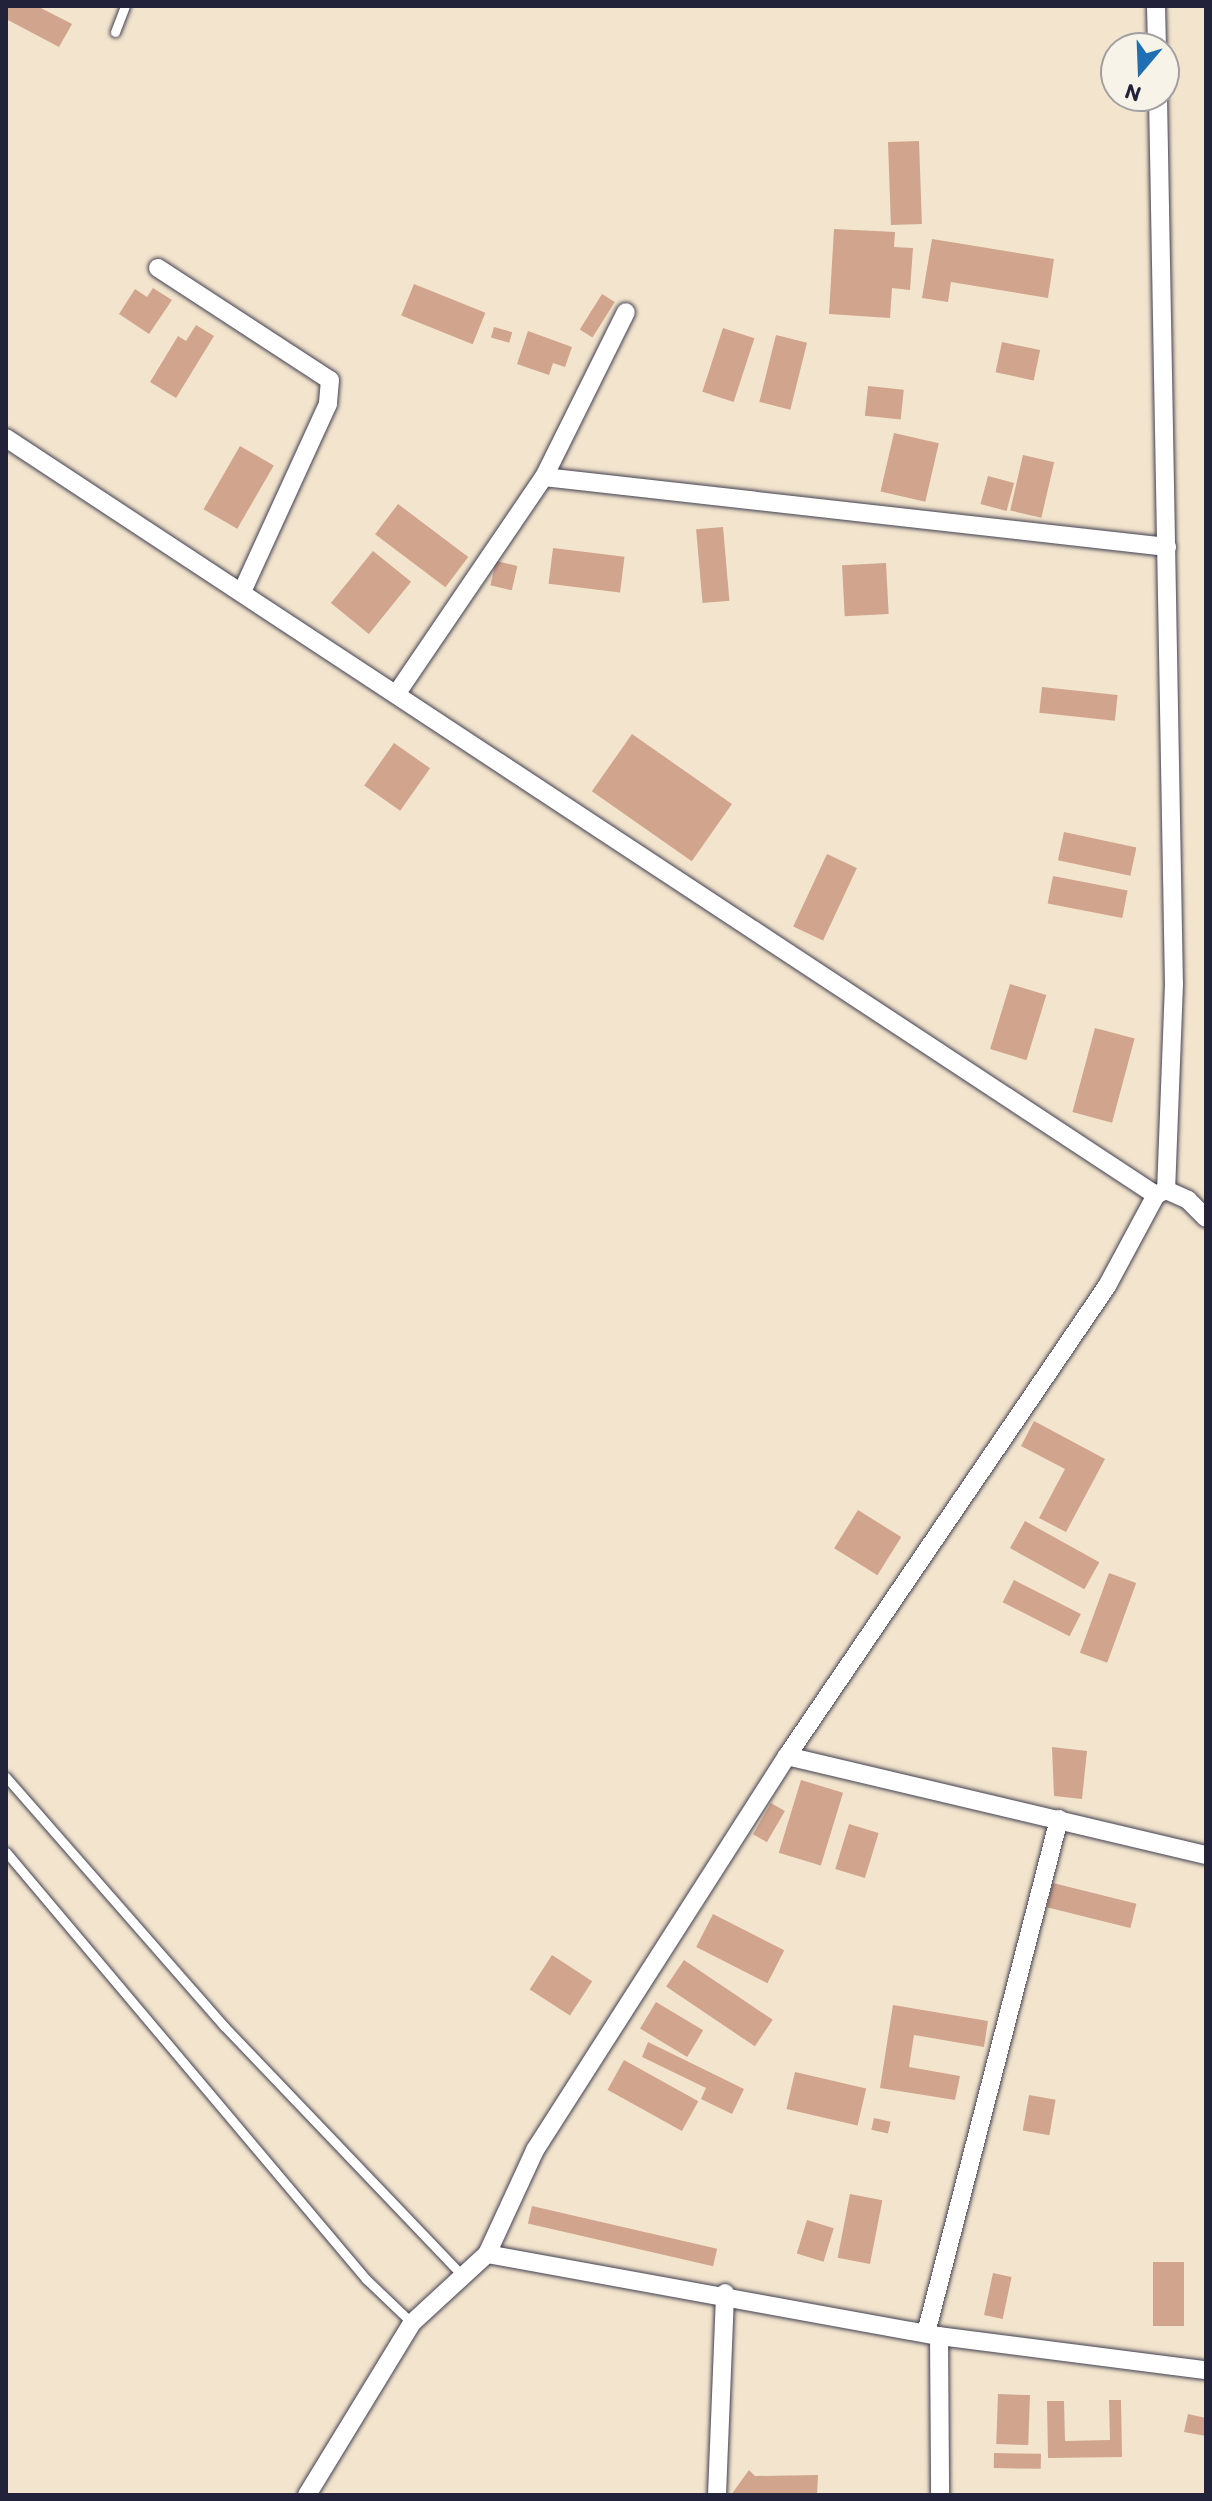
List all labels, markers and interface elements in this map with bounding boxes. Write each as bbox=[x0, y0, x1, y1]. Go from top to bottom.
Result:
north arrow bbox=[1100, 32, 1180, 112]
text: N bbox=[1121, 78, 1144, 108]

